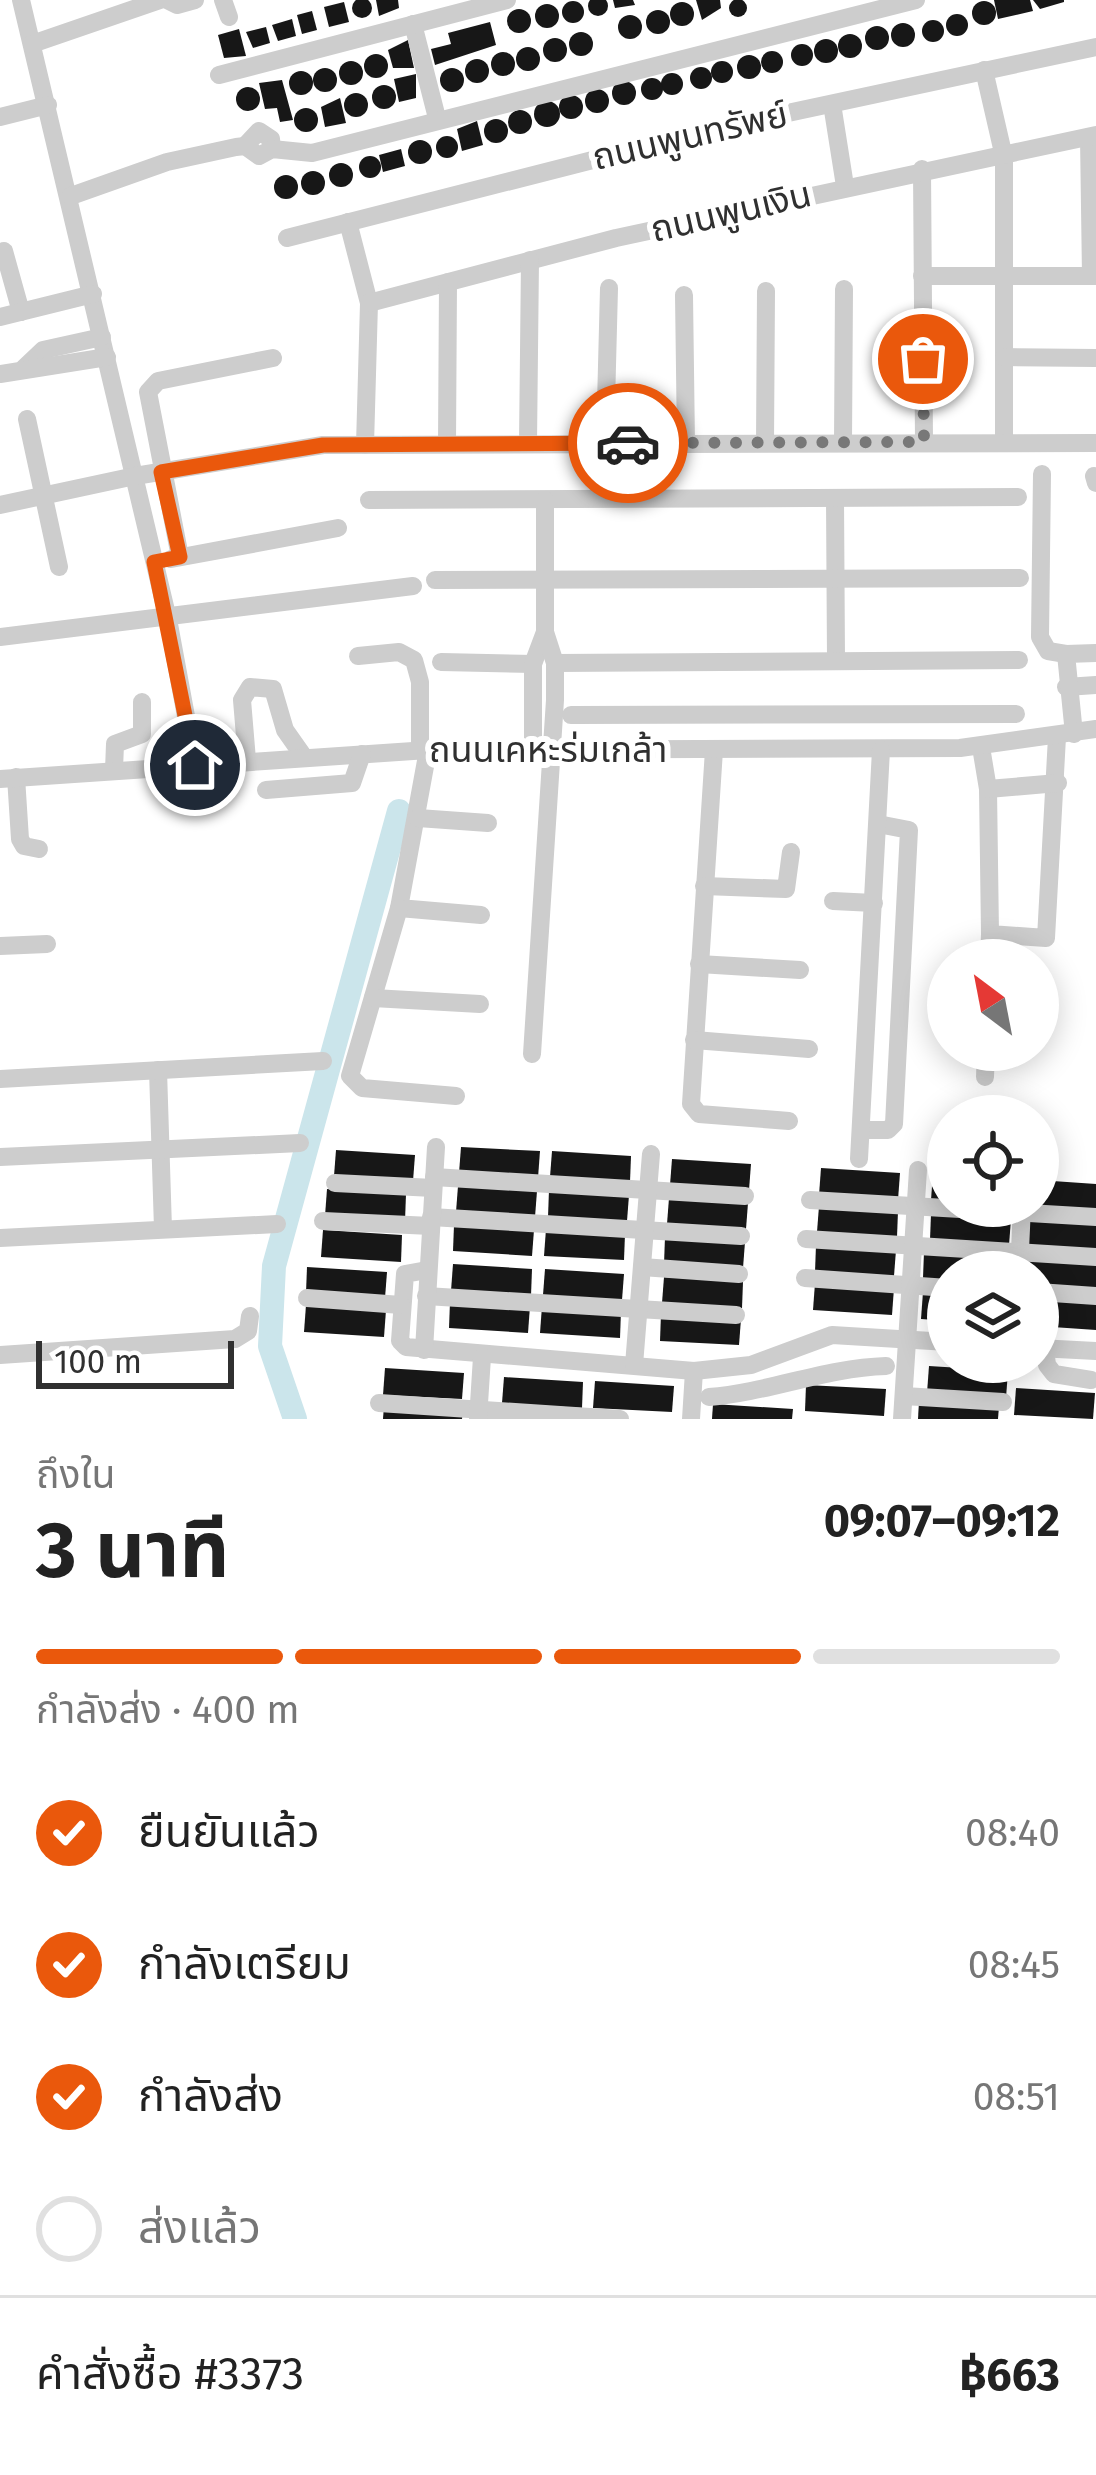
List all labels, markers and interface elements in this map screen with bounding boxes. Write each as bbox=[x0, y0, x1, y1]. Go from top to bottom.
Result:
street label: ถนนพูนทรัพย์ bbox=[588, 92, 792, 180]
street label: ถนนพูนเงิน bbox=[646, 172, 816, 252]
pin bbox=[872, 308, 974, 410]
icon: bag bbox=[890, 326, 956, 392]
courier bbox=[568, 383, 688, 503]
icon: car bbox=[595, 410, 661, 476]
pin bbox=[144, 714, 246, 816]
street label: ถนนเคหะร่มเกล้า bbox=[429, 728, 667, 772]
icon: home bbox=[162, 732, 228, 798]
north arrow bbox=[927, 939, 1059, 1071]
map controls bbox=[927, 939, 1059, 1383]
button: locate bbox=[927, 1095, 1059, 1227]
button: layers bbox=[927, 1251, 1059, 1383]
scale bar bbox=[36, 1335, 234, 1388]
text: 100 m bbox=[54, 1342, 142, 1382]
text: ถึงใน bbox=[36, 1452, 115, 1498]
text: 09:07–09:12 bbox=[824, 1494, 1060, 1548]
text: 3 นาที bbox=[36, 1504, 230, 1598]
text: กำลังส่ง · 400 m bbox=[36, 1687, 300, 1733]
icon: check bbox=[36, 1800, 102, 1866]
text: ยืนยันแล้ว bbox=[138, 1805, 320, 1859]
text: 08:40 bbox=[965, 1810, 1060, 1856]
icon: check bbox=[36, 1932, 102, 1998]
text: กำลังเตรียม bbox=[138, 1937, 351, 1991]
text: 08:45 bbox=[968, 1942, 1060, 1988]
icon: check bbox=[36, 2064, 102, 2130]
text: กำลังส่ง bbox=[138, 2069, 283, 2123]
text: 08:51 bbox=[973, 2074, 1060, 2120]
text: ส่งแล้ว bbox=[138, 2201, 261, 2255]
text: คำสั่งซื้อ #3373 bbox=[36, 2347, 304, 2401]
text: ฿663 bbox=[959, 2348, 1060, 2402]

